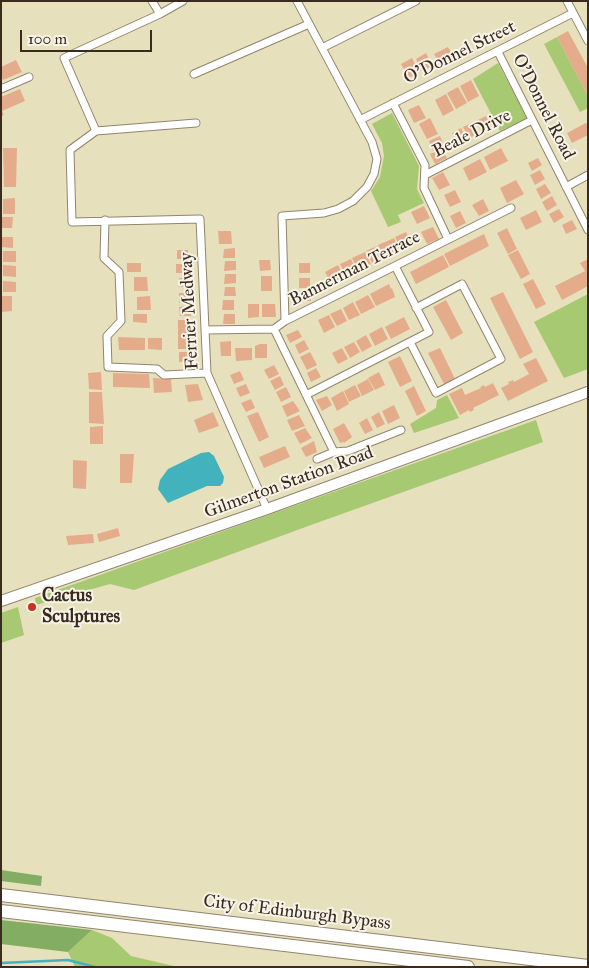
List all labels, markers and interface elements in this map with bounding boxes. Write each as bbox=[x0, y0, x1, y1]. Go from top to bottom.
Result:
street label: O'Donnel Street bbox=[400, 17, 520, 89]
scale bar bbox=[22, 20, 155, 52]
text: 100 m bbox=[28, 30, 67, 48]
street label: O'Donnel Road bbox=[507, 51, 579, 163]
street label: Beale Drive bbox=[429, 105, 515, 163]
street label: Bannerman Terrace bbox=[286, 227, 424, 311]
street label: Ferrier Medway bbox=[176, 252, 204, 370]
street label: Gilmerton Station Road bbox=[202, 442, 376, 524]
place label: Cactus Sculptures bbox=[42, 586, 120, 628]
marker: Cactus Sculptures bbox=[26, 601, 38, 613]
street label: City of Edinburgh Bypass bbox=[202, 891, 392, 935]

